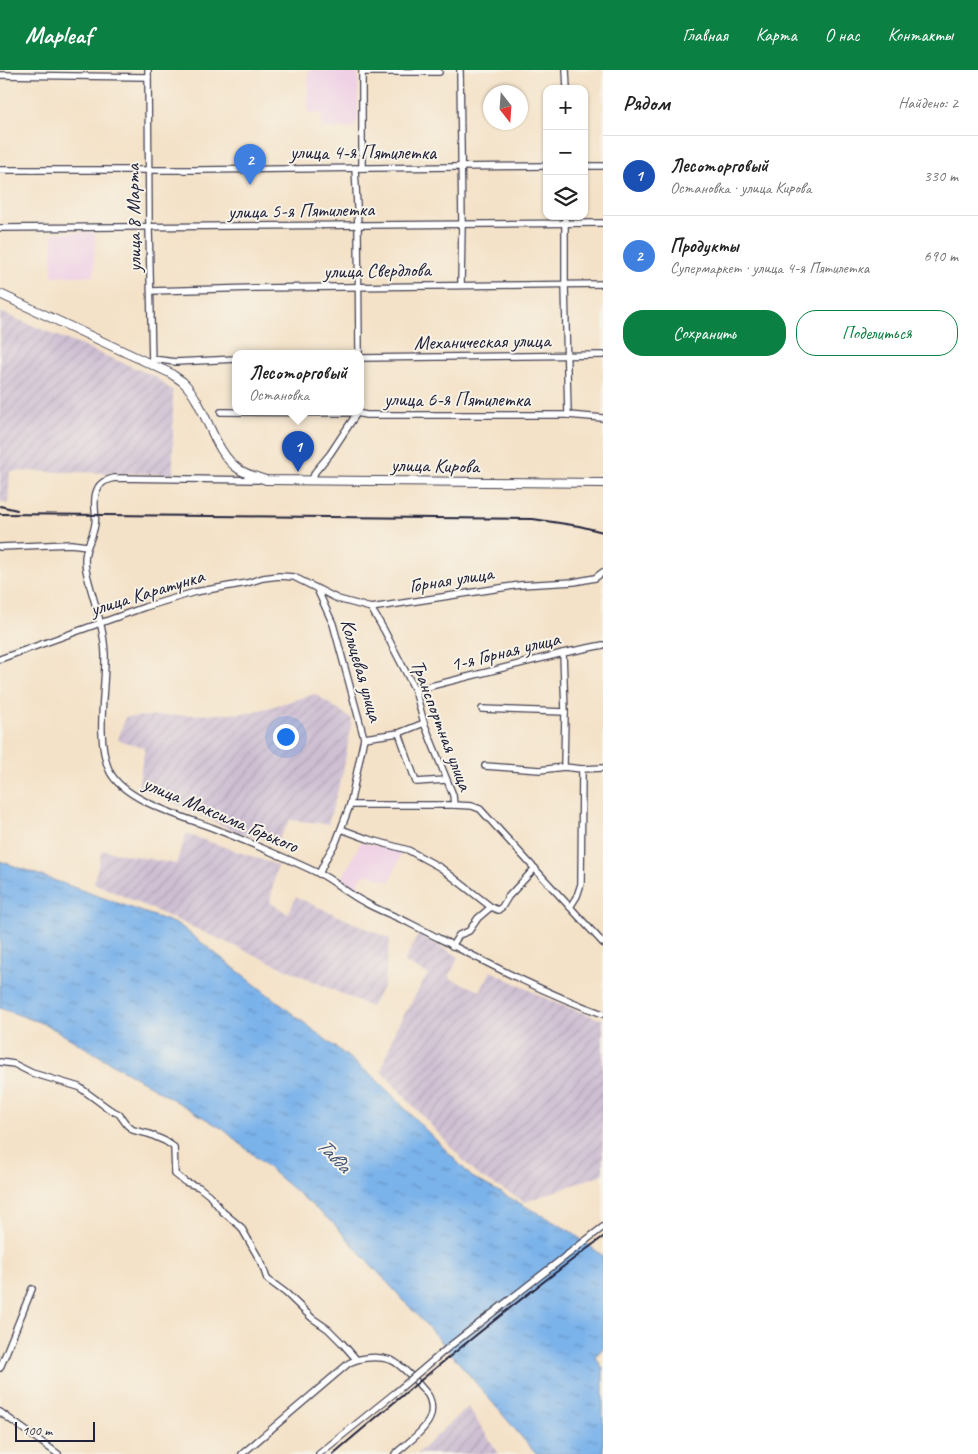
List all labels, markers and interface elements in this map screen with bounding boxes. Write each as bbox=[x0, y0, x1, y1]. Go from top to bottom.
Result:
text: Mapleaf bbox=[25, 20, 92, 50]
text: Главная bbox=[683, 24, 728, 46]
text: Карта bbox=[756, 24, 797, 46]
text: О нас bbox=[825, 24, 860, 46]
text: Контакты bbox=[888, 24, 953, 46]
north arrow bbox=[483, 85, 528, 130]
map controls bbox=[543, 85, 588, 220]
button: + bbox=[543, 85, 588, 130]
text: Рядом bbox=[623, 90, 670, 116]
text: Найдено: 2 bbox=[898, 93, 958, 113]
button: − bbox=[543, 130, 588, 175]
street label: улица 4-я Пятилетка bbox=[289, 140, 438, 165]
pin: 2 bbox=[234, 144, 266, 185]
text: Лесоторговый bbox=[670, 154, 768, 178]
street label: улица 8 Марта bbox=[120, 162, 147, 273]
text: 1 bbox=[635, 166, 643, 186]
text: 330 m bbox=[924, 166, 958, 186]
button: layers bbox=[543, 175, 588, 220]
text: Остановка · улица Кирова bbox=[670, 178, 811, 198]
street label: улица 5-я Пятилетка bbox=[227, 197, 376, 224]
text: Продукты bbox=[670, 234, 739, 258]
text: 2 bbox=[635, 246, 643, 266]
text: 690 m bbox=[924, 246, 958, 266]
street label: улица Свердлова bbox=[322, 257, 433, 284]
text: Супермаркет · улица 4-я Пятилетка bbox=[670, 258, 869, 278]
button: Сохранить bbox=[623, 310, 786, 356]
button: Поделиться bbox=[796, 310, 958, 356]
street label: Механическая улица bbox=[414, 328, 552, 355]
popup bbox=[232, 350, 364, 415]
text: Лесоторговый bbox=[249, 361, 347, 385]
text: Остановка bbox=[249, 385, 309, 405]
street label: улица 6-я Пятилетка bbox=[383, 387, 532, 412]
pin: 1 bbox=[282, 431, 314, 472]
street label: улица Кирова bbox=[390, 452, 481, 479]
street label: Горная улица bbox=[407, 560, 497, 598]
street label: улица Каратунка bbox=[86, 563, 208, 622]
street label: Кольцевая улица bbox=[335, 616, 388, 726]
street label: 1-я Горная улица bbox=[448, 626, 564, 677]
street label: Транспортная улица bbox=[405, 656, 478, 795]
your location bbox=[273, 724, 299, 750]
street label: улица Максима Горького bbox=[139, 770, 303, 859]
water label: Тавда bbox=[311, 1132, 358, 1180]
scale bar bbox=[15, 1419, 95, 1442]
text: 100 m bbox=[22, 1422, 52, 1439]

